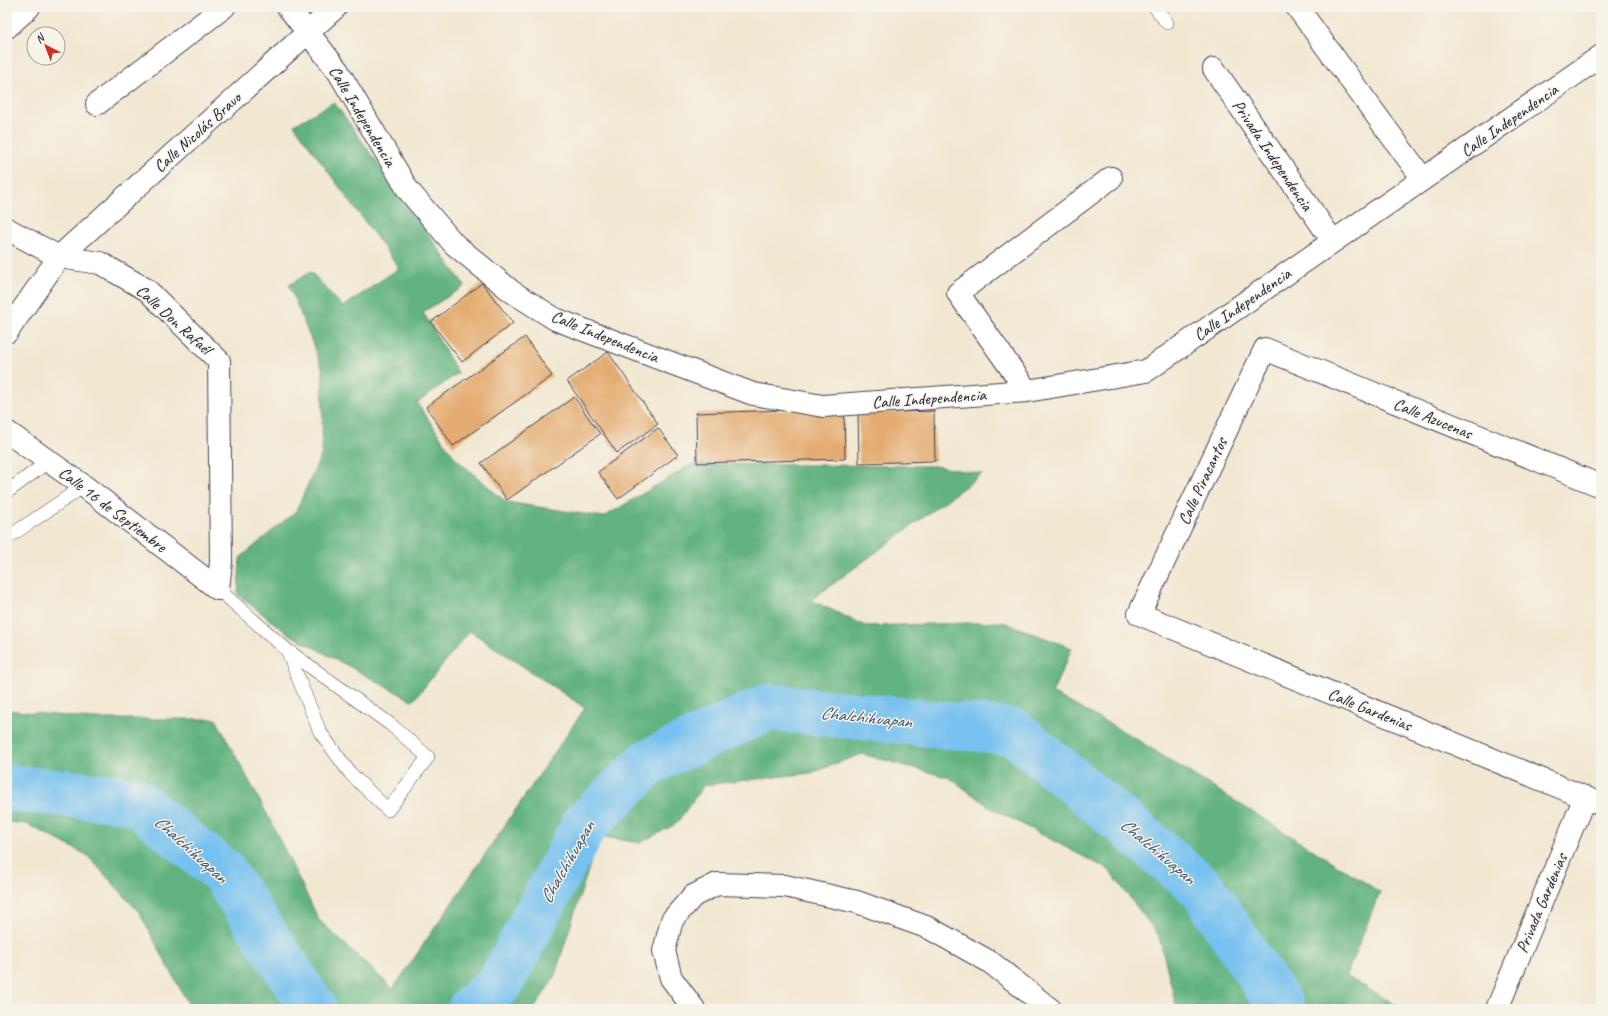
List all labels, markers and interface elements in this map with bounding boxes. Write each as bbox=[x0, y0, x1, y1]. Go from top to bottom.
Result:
north arrow bbox=[26, 26, 66, 66]
text: N bbox=[32, 30, 48, 46]
street label: Calle Independencia bbox=[324, 62, 402, 172]
street label: Calle Independencia bbox=[1457, 78, 1563, 162]
street label: Calle Nicolás Bravo bbox=[149, 86, 247, 177]
street label: Privada Independencia bbox=[1228, 96, 1318, 216]
street label: Calle Independencia bbox=[1190, 262, 1296, 346]
street label: Calle Don Rafaél bbox=[132, 280, 218, 361]
street label: Calle Independencia bbox=[548, 305, 663, 368]
street label: Calle Independencia bbox=[871, 384, 988, 413]
street label: Calle Azucenas bbox=[1390, 393, 1477, 445]
street label: Calle Piracantos bbox=[1173, 432, 1233, 528]
street label: Calle 16 de Septiembre bbox=[55, 462, 172, 558]
street label: Calle Gardenias bbox=[1325, 683, 1417, 737]
water label: Chalchihuapan bbox=[820, 701, 914, 733]
water label: Chalchihuapan bbox=[150, 810, 234, 889]
water label: Chalchihuapan bbox=[1116, 813, 1201, 890]
water label: Chalchihuapan bbox=[535, 815, 600, 907]
street label: Privada Gardenias bbox=[1511, 848, 1573, 956]

